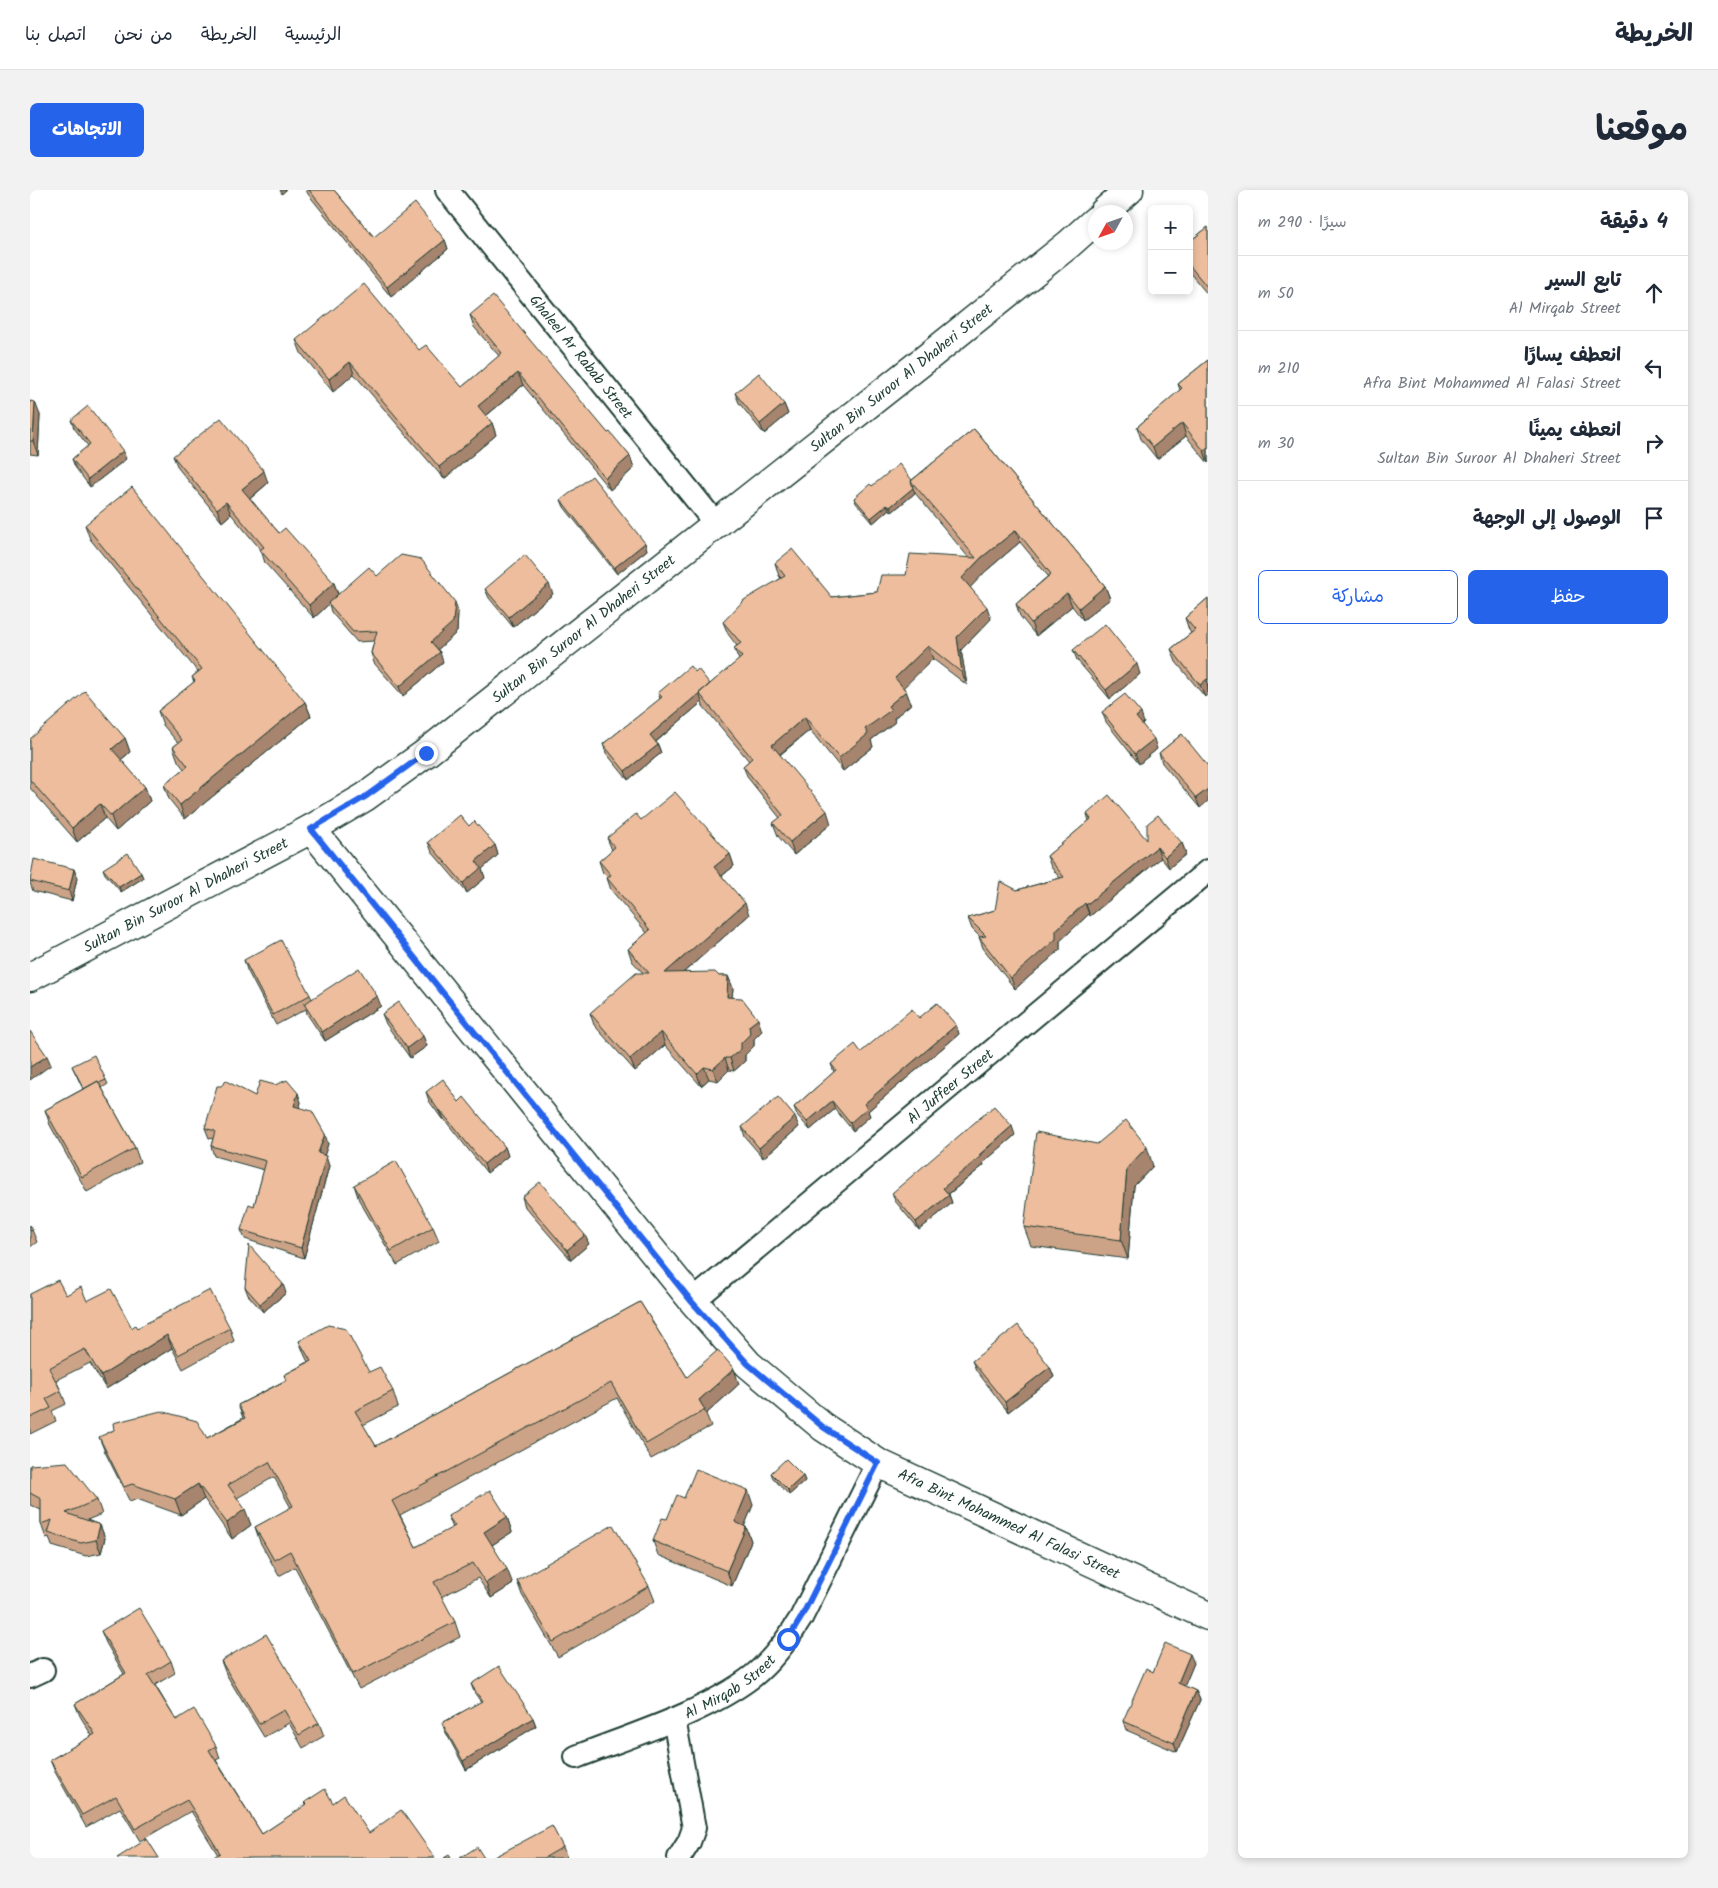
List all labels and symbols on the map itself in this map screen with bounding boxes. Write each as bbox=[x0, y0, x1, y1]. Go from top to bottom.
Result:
north arrow bbox=[1088, 205, 1133, 250]
street label: Ghaleel Ar Rabab Street bbox=[523, 290, 638, 425]
street label: Sultan Bin Suroor Al Dhaheri Street bbox=[805, 298, 999, 459]
street label: Sultan Bin Suroor Al Dhaheri Street bbox=[487, 549, 681, 710]
route end bbox=[415, 742, 438, 765]
street label: Sultan Bin Suroor Al Dhaheri Street bbox=[79, 832, 293, 960]
street label: Al Juffeer Street bbox=[902, 1043, 1000, 1131]
street label: Afra Bint Mohammed Al Falasi Street bbox=[894, 1463, 1124, 1587]
route start bbox=[777, 1628, 800, 1651]
street label: Al Mirqab Street bbox=[681, 1650, 782, 1726]

